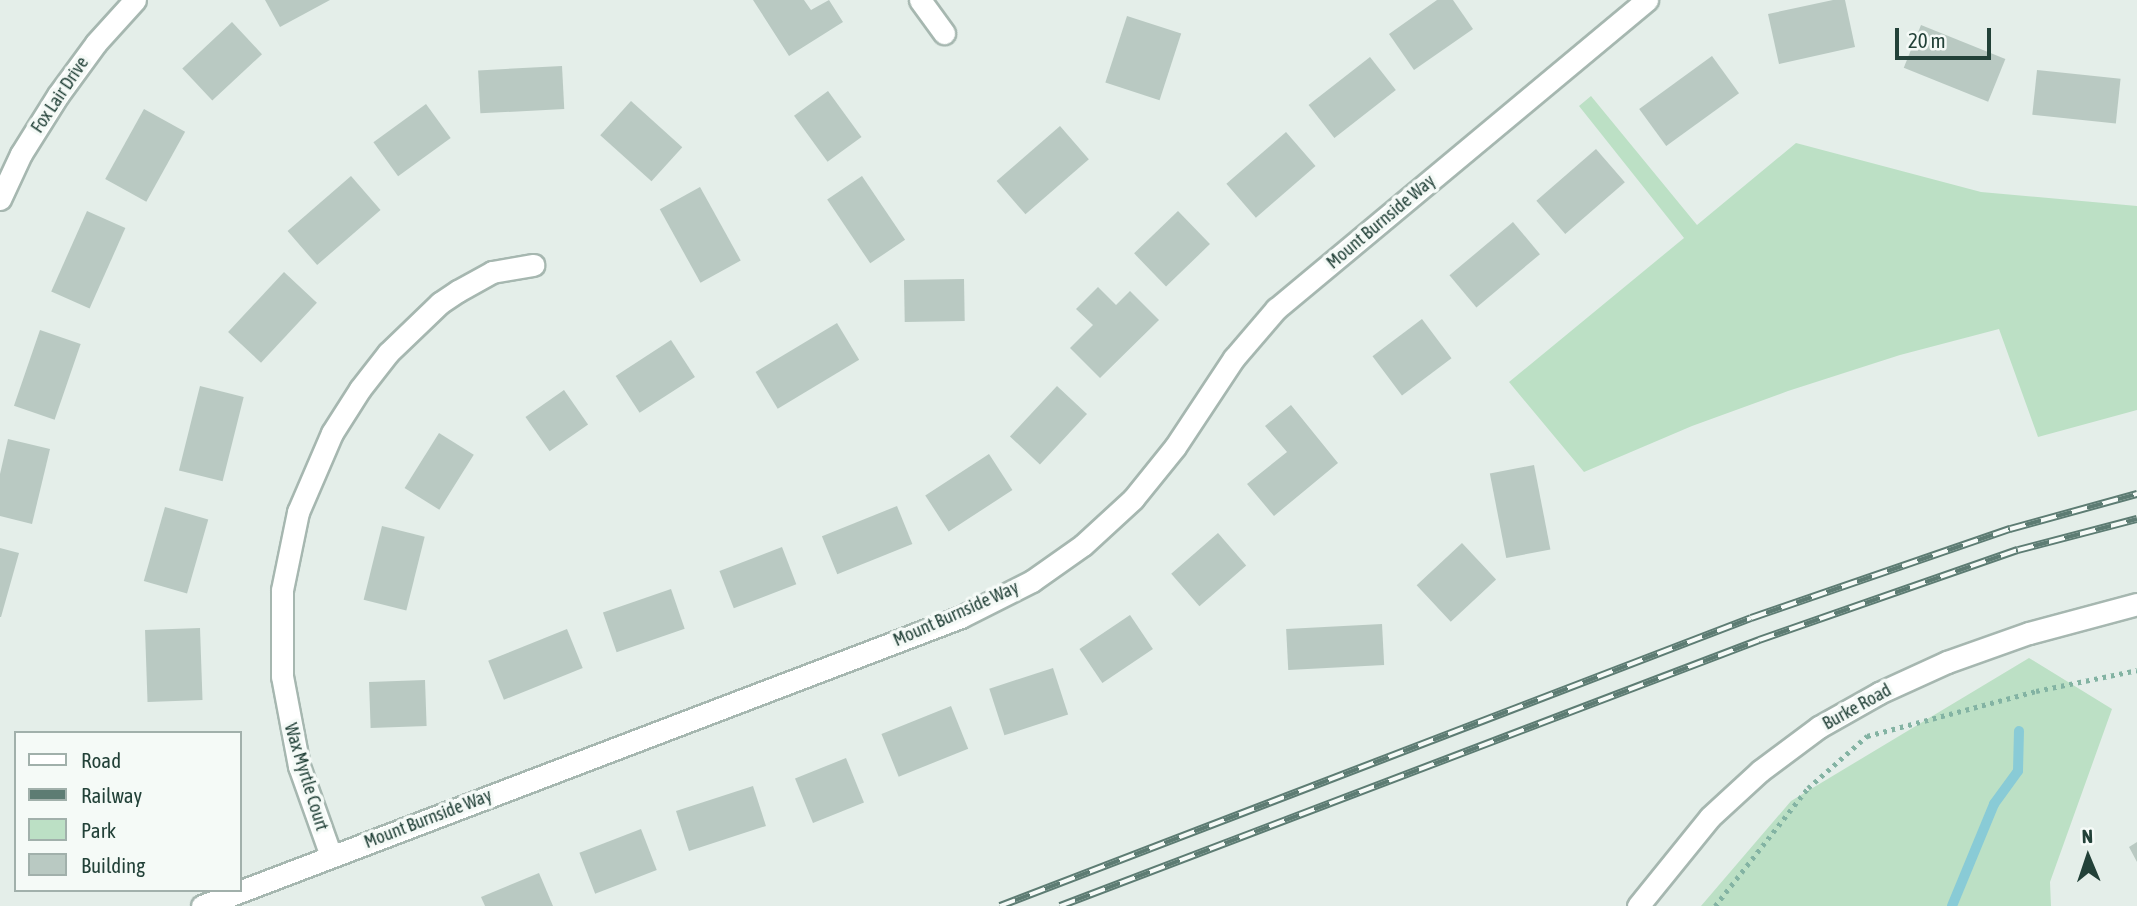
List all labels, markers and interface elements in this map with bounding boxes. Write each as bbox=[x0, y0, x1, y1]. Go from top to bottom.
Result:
scale bar bbox=[1899, 14, 1995, 58]
text: 20 m bbox=[1908, 28, 1946, 52]
street label: Fox Lair Drive bbox=[27, 53, 93, 137]
street label: Mount Burnside Way bbox=[1322, 170, 1440, 274]
street label: Mount Burnside Way bbox=[890, 577, 1022, 651]
street label: Burke Road bbox=[1819, 679, 1895, 735]
street label: Wax Myrtle Court bbox=[279, 721, 333, 833]
legend bbox=[14, 731, 242, 892]
text: Road bbox=[81, 748, 121, 772]
text: Railway bbox=[81, 783, 142, 807]
street label: Mount Burnside Way bbox=[361, 785, 495, 853]
text: Park bbox=[81, 818, 116, 842]
north arrow bbox=[2053, 822, 2123, 892]
text: N bbox=[2081, 825, 2093, 847]
text: Building bbox=[81, 853, 145, 877]

